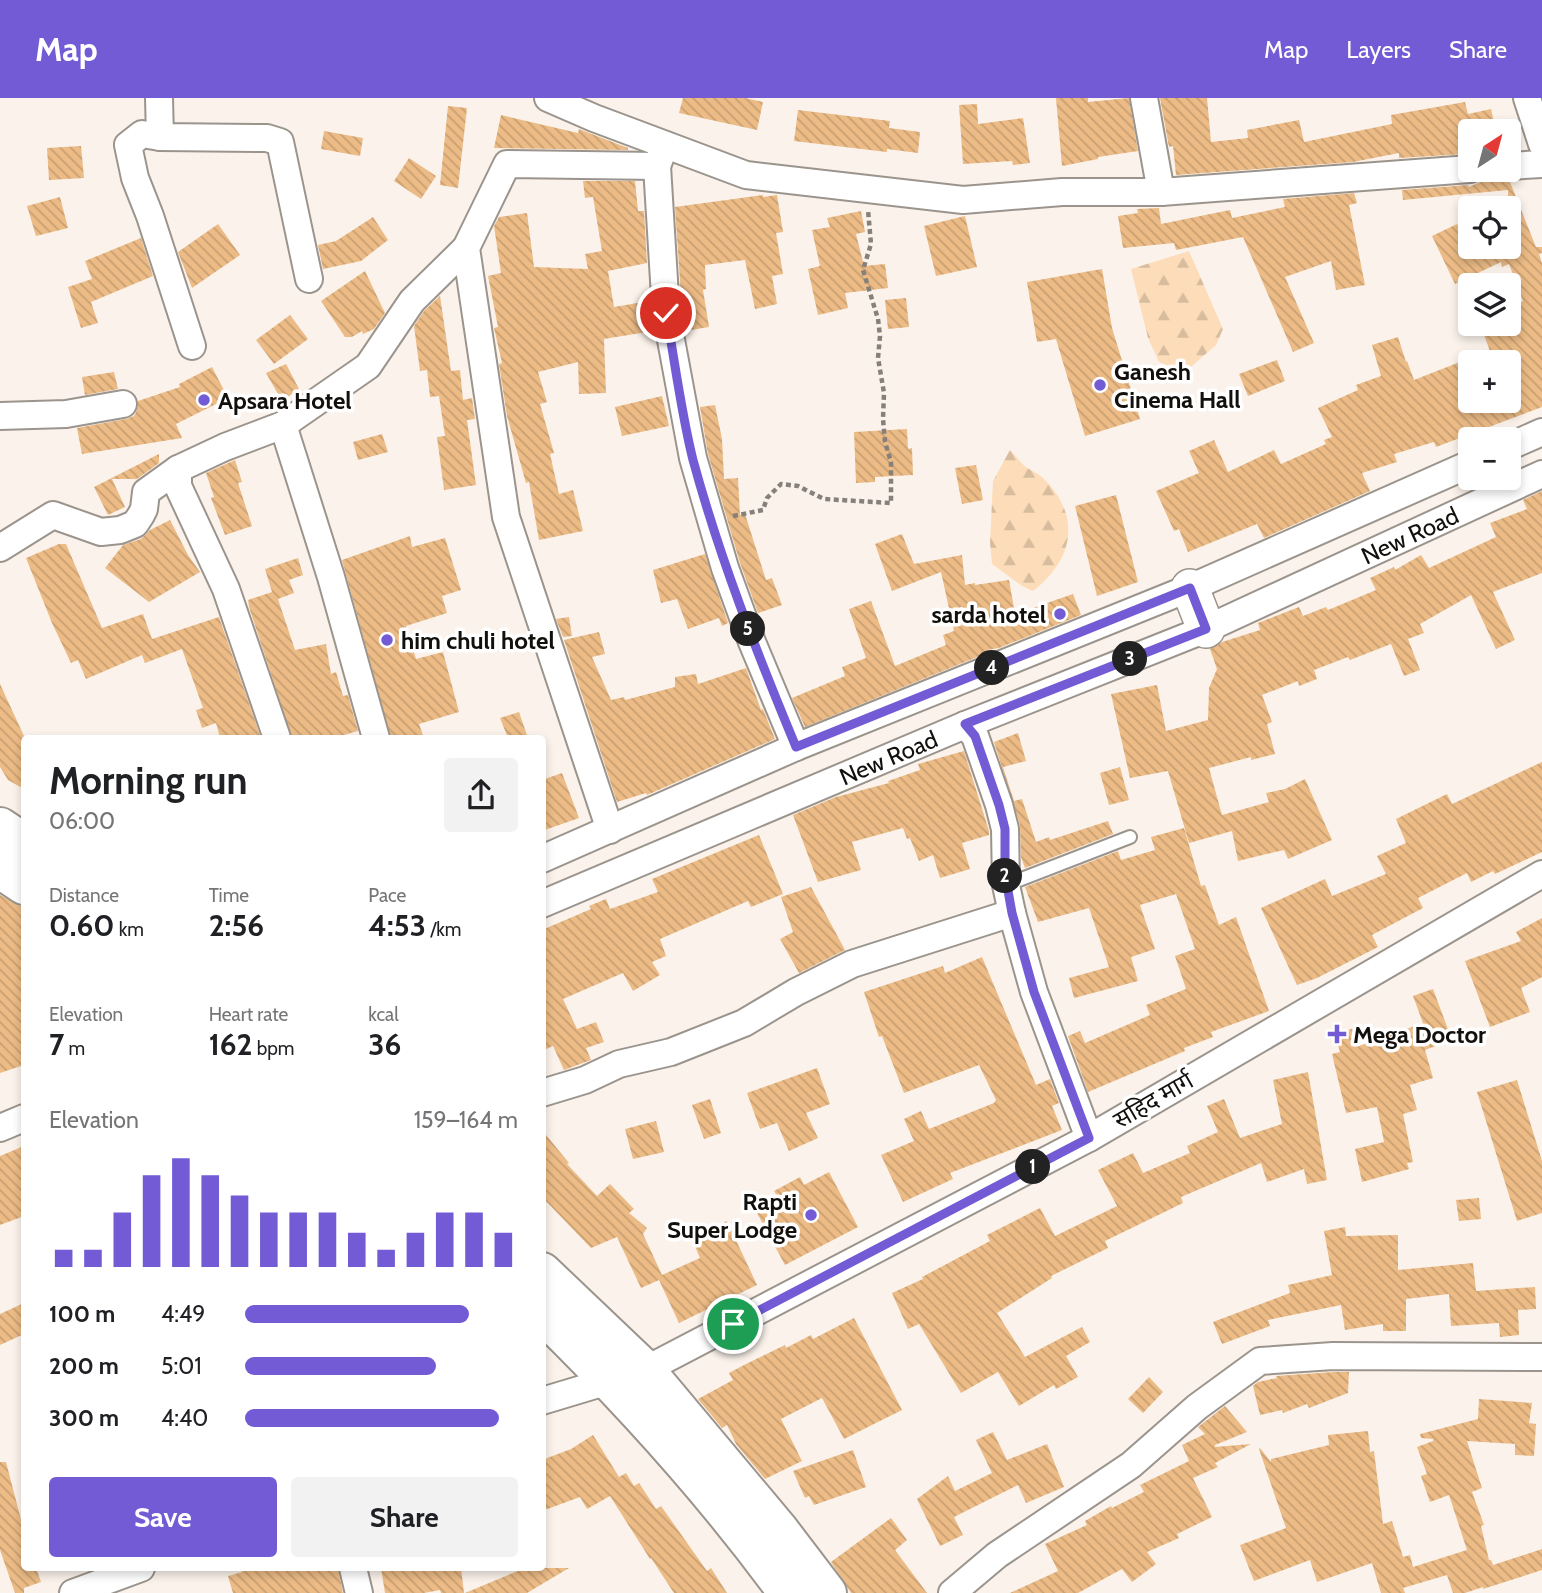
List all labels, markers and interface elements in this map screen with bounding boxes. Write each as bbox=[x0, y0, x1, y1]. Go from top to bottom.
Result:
text: Map bbox=[35, 29, 98, 69]
text: Map bbox=[1264, 35, 1308, 64]
text: Layers bbox=[1346, 35, 1411, 64]
text: Share bbox=[1449, 35, 1507, 64]
north arrow bbox=[1458, 119, 1521, 182]
map controls bbox=[1458, 119, 1521, 490]
button: locate bbox=[1458, 196, 1521, 259]
button: layers bbox=[1458, 273, 1521, 336]
pin bbox=[636, 283, 696, 343]
icon: check bbox=[647, 294, 685, 332]
button: + bbox=[1458, 350, 1521, 413]
place label: Ganesh Cinema Hall bbox=[1114, 357, 1241, 414]
marker: Ganesh Cinema Hall bbox=[1092, 377, 1108, 393]
place label: Apsara Hotel bbox=[218, 386, 352, 415]
marker: Apsara Hotel bbox=[196, 392, 212, 408]
button: − bbox=[1458, 427, 1521, 490]
street label: New Road bbox=[1356, 500, 1463, 570]
place label: sarda hotel bbox=[931, 600, 1046, 629]
marker: sarda hotel bbox=[1052, 606, 1068, 622]
pin: 5 bbox=[730, 612, 766, 646]
text: 5 bbox=[742, 617, 753, 640]
place label: him chuli hotel bbox=[401, 626, 555, 655]
marker: him chuli hotel bbox=[379, 632, 395, 648]
pin: 3 bbox=[1112, 642, 1148, 676]
text: 3 bbox=[1124, 647, 1135, 670]
pin: 4 bbox=[974, 650, 1010, 686]
text: 4 bbox=[986, 656, 997, 679]
street label: New Road bbox=[835, 724, 942, 791]
text: Morning run bbox=[49, 757, 248, 804]
button: share bbox=[444, 758, 518, 832]
text: 06:00 bbox=[49, 807, 115, 835]
pin: 2 bbox=[988, 858, 1023, 894]
text: 2 bbox=[999, 864, 1010, 887]
text: Distance bbox=[49, 884, 119, 907]
text: Time bbox=[209, 884, 249, 907]
text: Pace bbox=[368, 884, 406, 907]
text: 0.60 bbox=[49, 907, 115, 944]
text: 2:56 bbox=[209, 907, 264, 944]
text: 4:53 bbox=[368, 907, 426, 944]
text: km bbox=[115, 918, 144, 941]
text: /km bbox=[426, 918, 462, 941]
text: Elevation bbox=[49, 1003, 123, 1026]
text: Heart rate bbox=[209, 1003, 288, 1026]
text: kcal bbox=[368, 1003, 399, 1026]
place label: Mega Doctor bbox=[1353, 1020, 1486, 1049]
marker: Mega Doctor bbox=[1327, 1024, 1347, 1044]
text: 7 bbox=[49, 1026, 64, 1063]
text: 162 bbox=[209, 1026, 252, 1063]
text: 36 bbox=[368, 1026, 401, 1063]
text: m bbox=[64, 1037, 85, 1060]
text: bpm bbox=[252, 1037, 295, 1060]
street label: सहिद मार्ग bbox=[1108, 1065, 1199, 1134]
text: Elevation bbox=[49, 1106, 139, 1134]
text: 159–164 m bbox=[414, 1106, 518, 1134]
pin: 1 bbox=[1016, 1150, 1050, 1184]
text: 1 bbox=[1029, 1155, 1036, 1178]
place label: Rapti Super Lodge bbox=[667, 1187, 797, 1244]
marker: Rapti Super Lodge bbox=[803, 1207, 819, 1223]
pin bbox=[703, 1294, 763, 1354]
text: 100 m bbox=[49, 1300, 115, 1328]
text: 4:49 bbox=[161, 1300, 205, 1328]
icon: arrive bbox=[714, 1305, 752, 1343]
text: 200 m bbox=[49, 1352, 119, 1380]
text: 5:01 bbox=[161, 1352, 202, 1380]
text: 300 m bbox=[49, 1404, 119, 1432]
text: 4:40 bbox=[161, 1404, 208, 1432]
button: Save bbox=[49, 1477, 277, 1557]
button: Share bbox=[291, 1477, 518, 1557]

